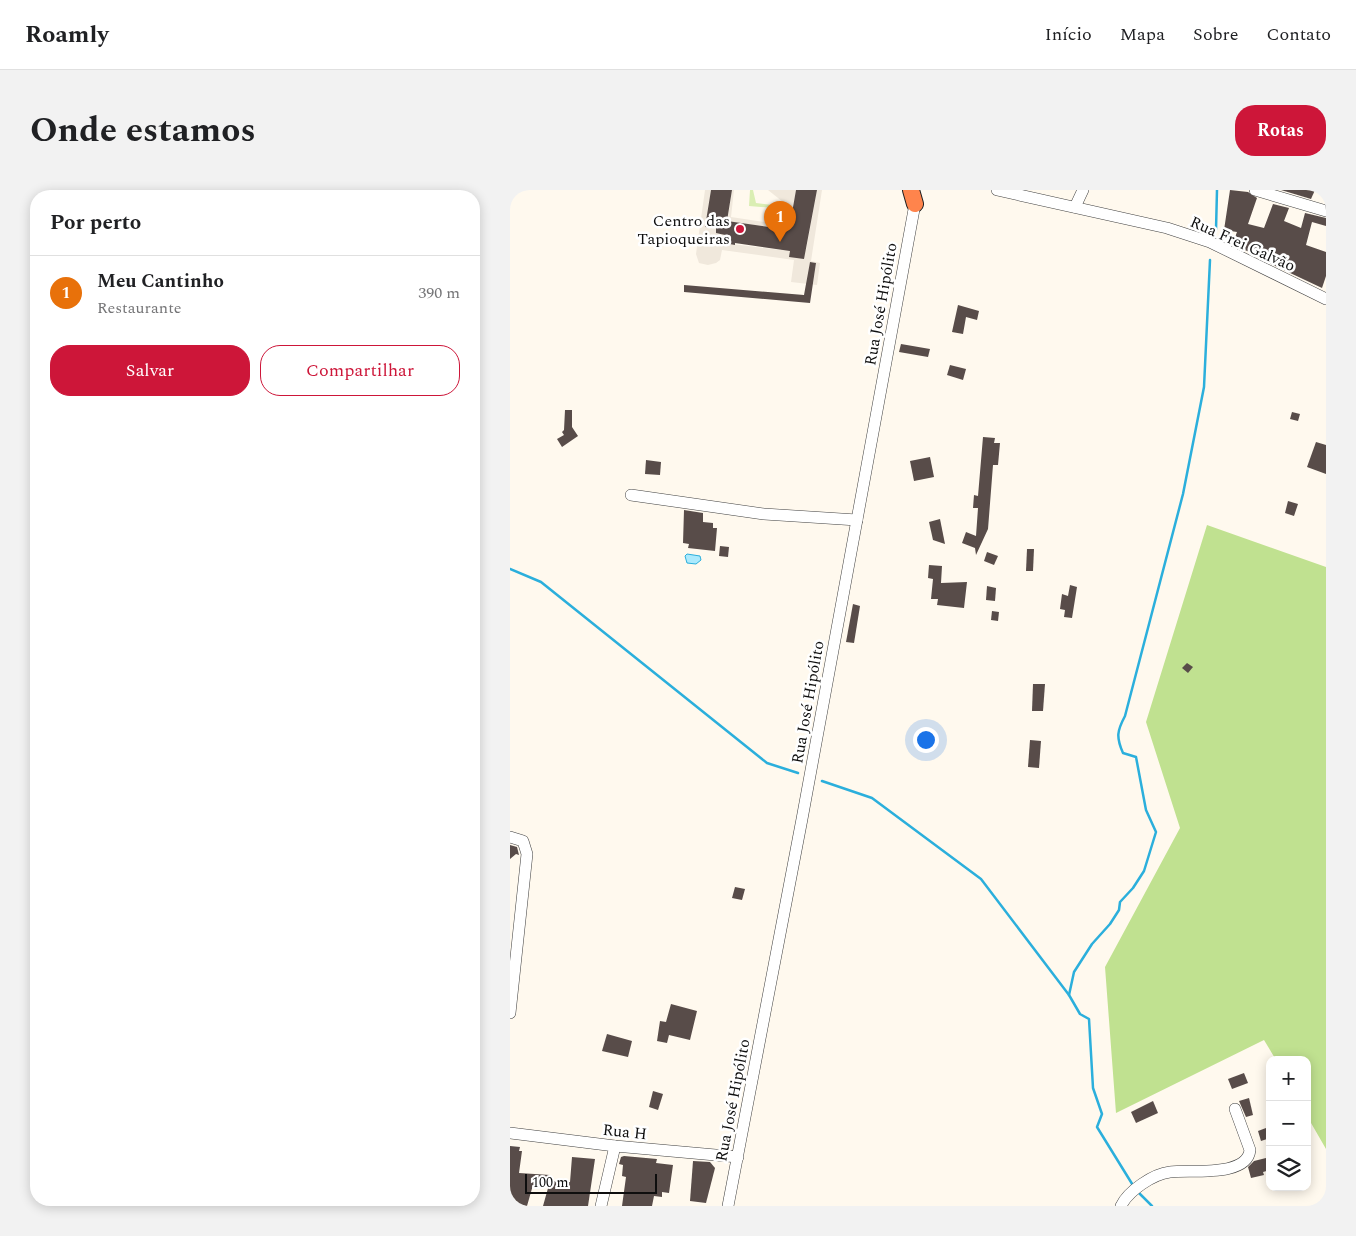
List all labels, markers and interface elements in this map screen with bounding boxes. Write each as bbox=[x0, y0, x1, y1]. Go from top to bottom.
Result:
text: Roamly bbox=[25, 17, 109, 53]
text: Início bbox=[1045, 21, 1092, 48]
text: Mapa bbox=[1120, 21, 1165, 48]
text: Sobre bbox=[1193, 21, 1238, 48]
text: Contato bbox=[1266, 21, 1331, 48]
text: Onde estamos bbox=[30, 104, 256, 157]
button: Rotas bbox=[1235, 105, 1326, 156]
pin: 1 bbox=[764, 201, 796, 242]
text: Por perto bbox=[50, 207, 141, 239]
place label: Centro das Tapioqueiras bbox=[637, 209, 730, 251]
street label: Rua Frei Galvão bbox=[1186, 210, 1299, 278]
marker: Centro das Tapioqueiras bbox=[734, 223, 746, 235]
street label: Rua José Hipólito bbox=[858, 241, 904, 368]
text: Meu Cantinho bbox=[97, 267, 224, 296]
text: 1 bbox=[62, 281, 70, 305]
text: 390 m bbox=[418, 281, 460, 305]
text: Restaurante bbox=[97, 296, 182, 320]
button: Salvar bbox=[50, 345, 250, 396]
button: Compartilhar bbox=[260, 345, 460, 396]
street label: Rua José Hipólito bbox=[785, 639, 831, 766]
your location bbox=[913, 727, 939, 753]
street label: Rua José Hipólito bbox=[709, 1037, 757, 1164]
map controls bbox=[1266, 1056, 1311, 1191]
button: + bbox=[1266, 1056, 1311, 1101]
button: − bbox=[1266, 1101, 1311, 1146]
street label: Rua H bbox=[602, 1118, 648, 1146]
button: layers bbox=[1266, 1146, 1311, 1191]
scale bar bbox=[525, 1171, 658, 1194]
text: 100 m bbox=[532, 1172, 569, 1193]

